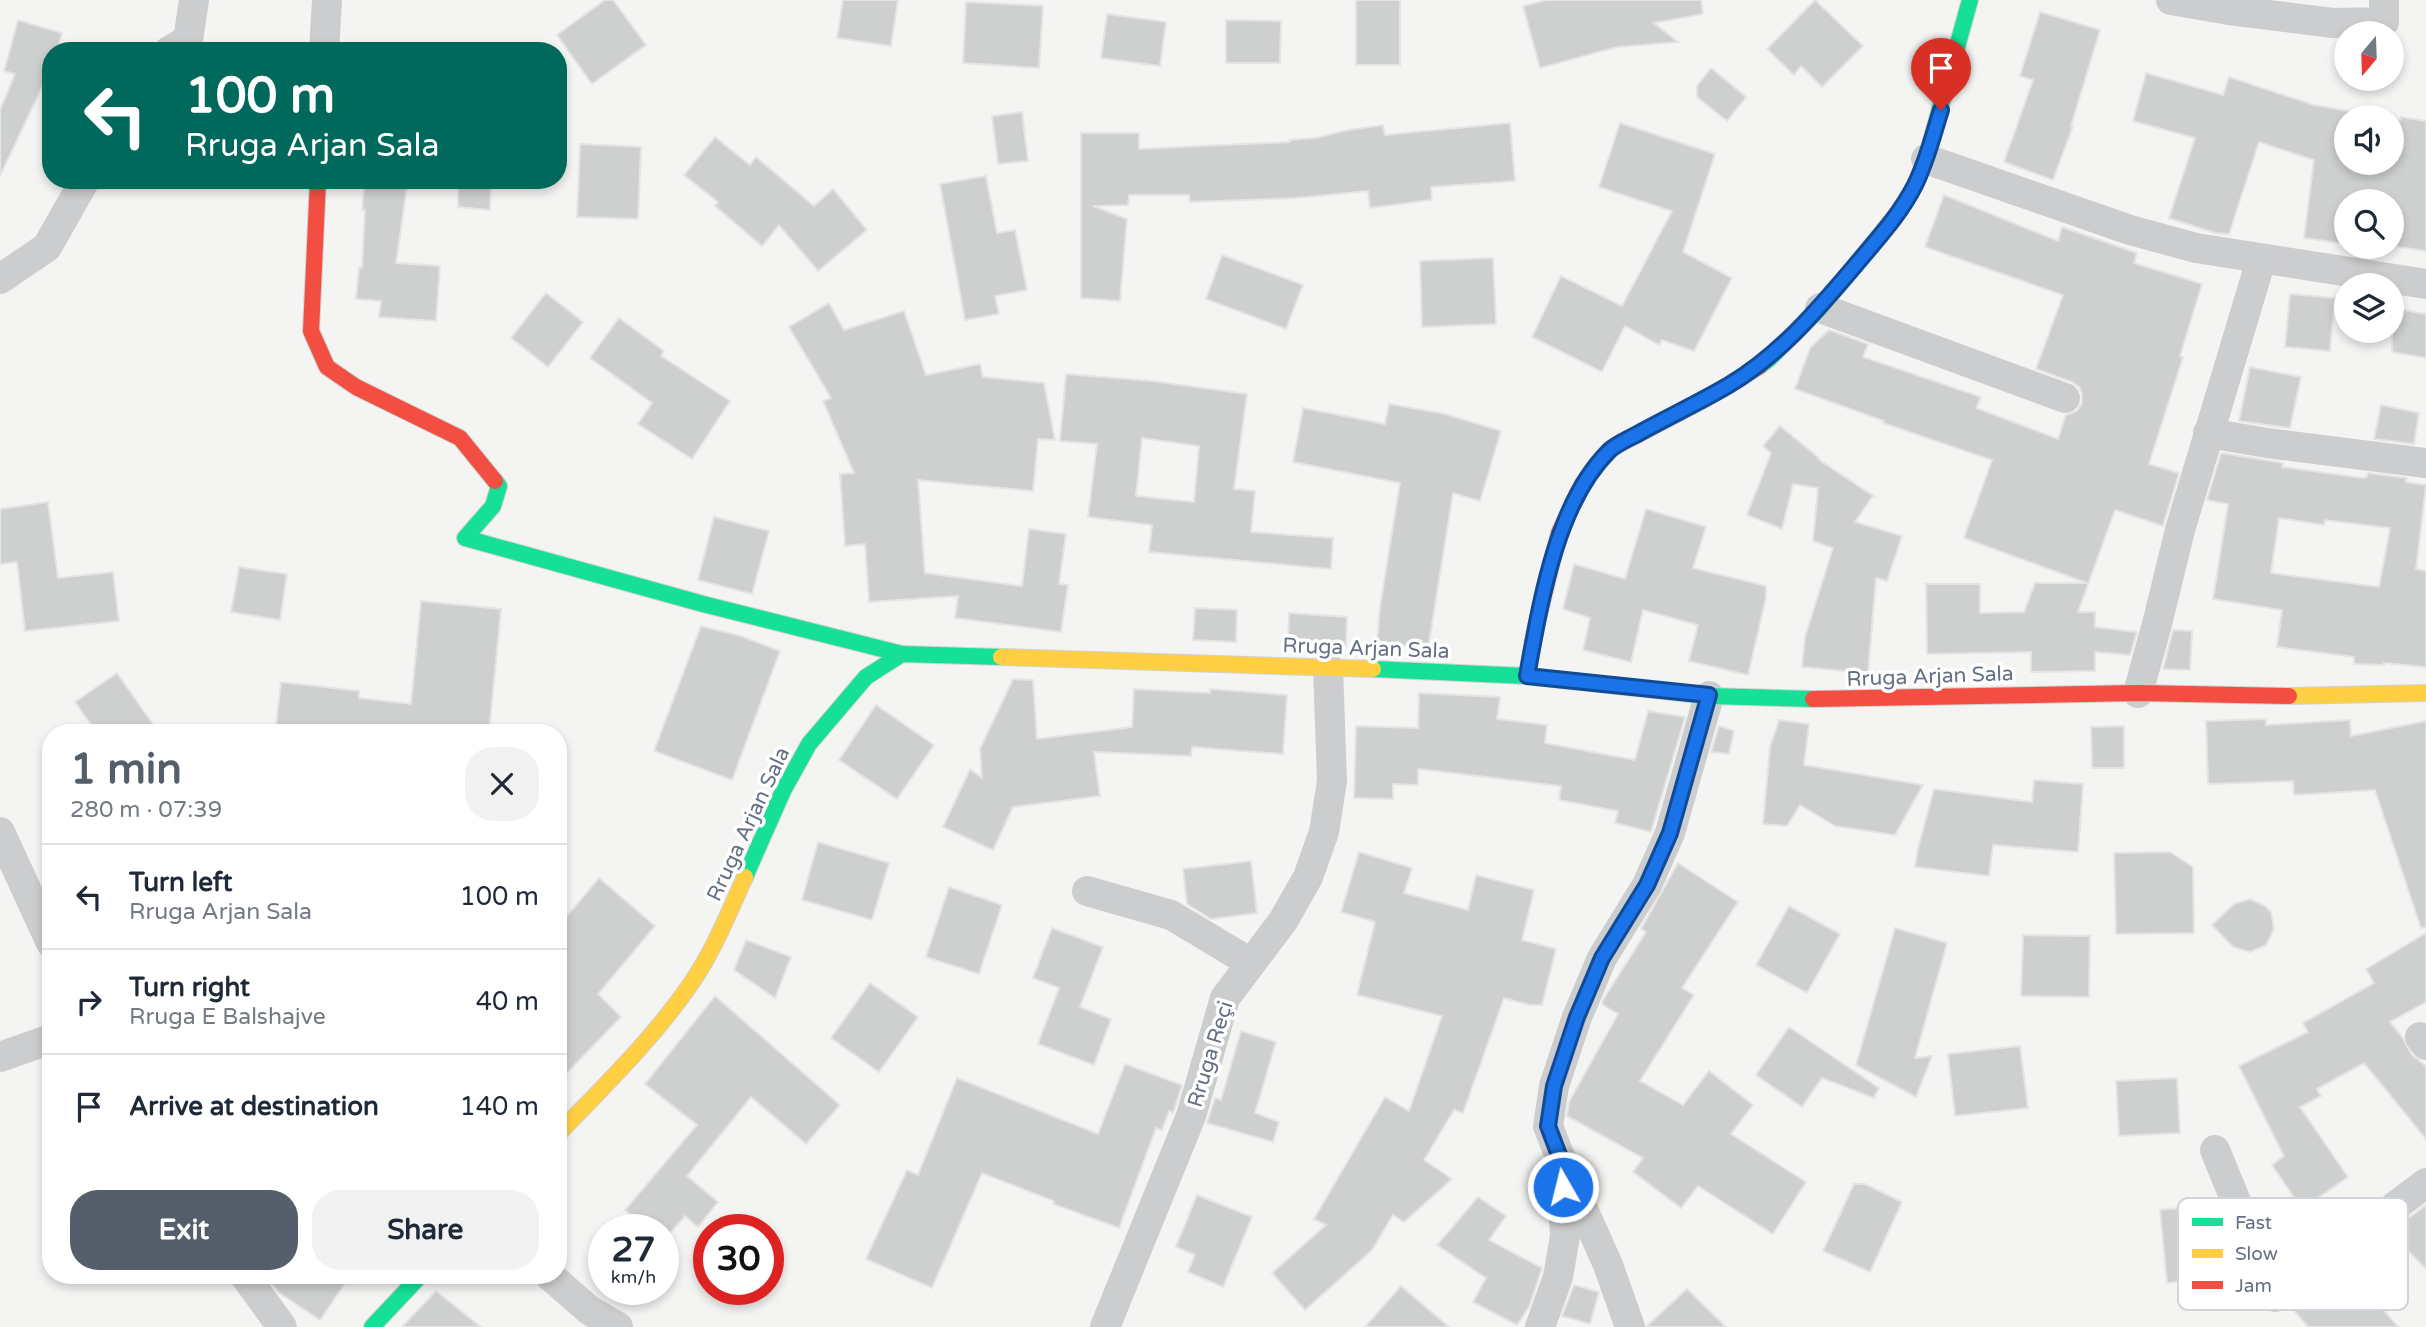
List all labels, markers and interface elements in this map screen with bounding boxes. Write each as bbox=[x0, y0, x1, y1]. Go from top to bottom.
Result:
north arrow bbox=[2334, 21, 2404, 91]
map controls bbox=[2334, 21, 2404, 343]
pin bbox=[1911, 38, 1971, 110]
icon: arrive bbox=[1922, 49, 1960, 87]
text: 100 m bbox=[185, 67, 335, 126]
icon: left bbox=[70, 70, 161, 161]
button: sound bbox=[2334, 105, 2404, 175]
text: Rruga Arjan Sala bbox=[185, 127, 440, 165]
button: search bbox=[2334, 189, 2404, 259]
button: layers bbox=[2334, 273, 2404, 343]
street label: Rruga Arjan Sala bbox=[1282, 633, 1450, 664]
street label: Rruga Arjan Sala bbox=[1846, 661, 2014, 692]
street label: Rruga Arjan Sala bbox=[702, 743, 795, 905]
text: 1 min bbox=[70, 744, 182, 795]
button: close bbox=[465, 747, 539, 821]
text: 280 m · 07:39 bbox=[70, 796, 222, 824]
text: Turn left bbox=[129, 867, 232, 898]
icon: left bbox=[70, 878, 108, 916]
text: 100 m bbox=[459, 881, 539, 912]
text: Rruga Arjan Sala bbox=[129, 898, 312, 926]
text: Turn right bbox=[129, 972, 250, 1003]
icon: right bbox=[70, 983, 108, 1021]
text: 40 m bbox=[476, 986, 539, 1017]
street label: Rruga Reçi bbox=[1183, 998, 1238, 1110]
text: Rruga E Balshajve bbox=[129, 1003, 326, 1031]
icon: arrive bbox=[70, 1088, 108, 1126]
text: Arrive at destination bbox=[129, 1091, 379, 1122]
text: 140 m bbox=[459, 1091, 539, 1122]
position arrow bbox=[1526, 1150, 1600, 1224]
button: Exit bbox=[70, 1190, 298, 1270]
button: Share bbox=[312, 1190, 539, 1270]
legend bbox=[2178, 1198, 2408, 1310]
text: Fast bbox=[2235, 1212, 2272, 1234]
speed limit sign: 30 bbox=[693, 1214, 784, 1305]
text: 27 bbox=[612, 1229, 655, 1271]
text: Slow bbox=[2235, 1243, 2278, 1265]
text: km/h bbox=[611, 1266, 656, 1288]
text: Jam bbox=[2235, 1275, 2272, 1297]

